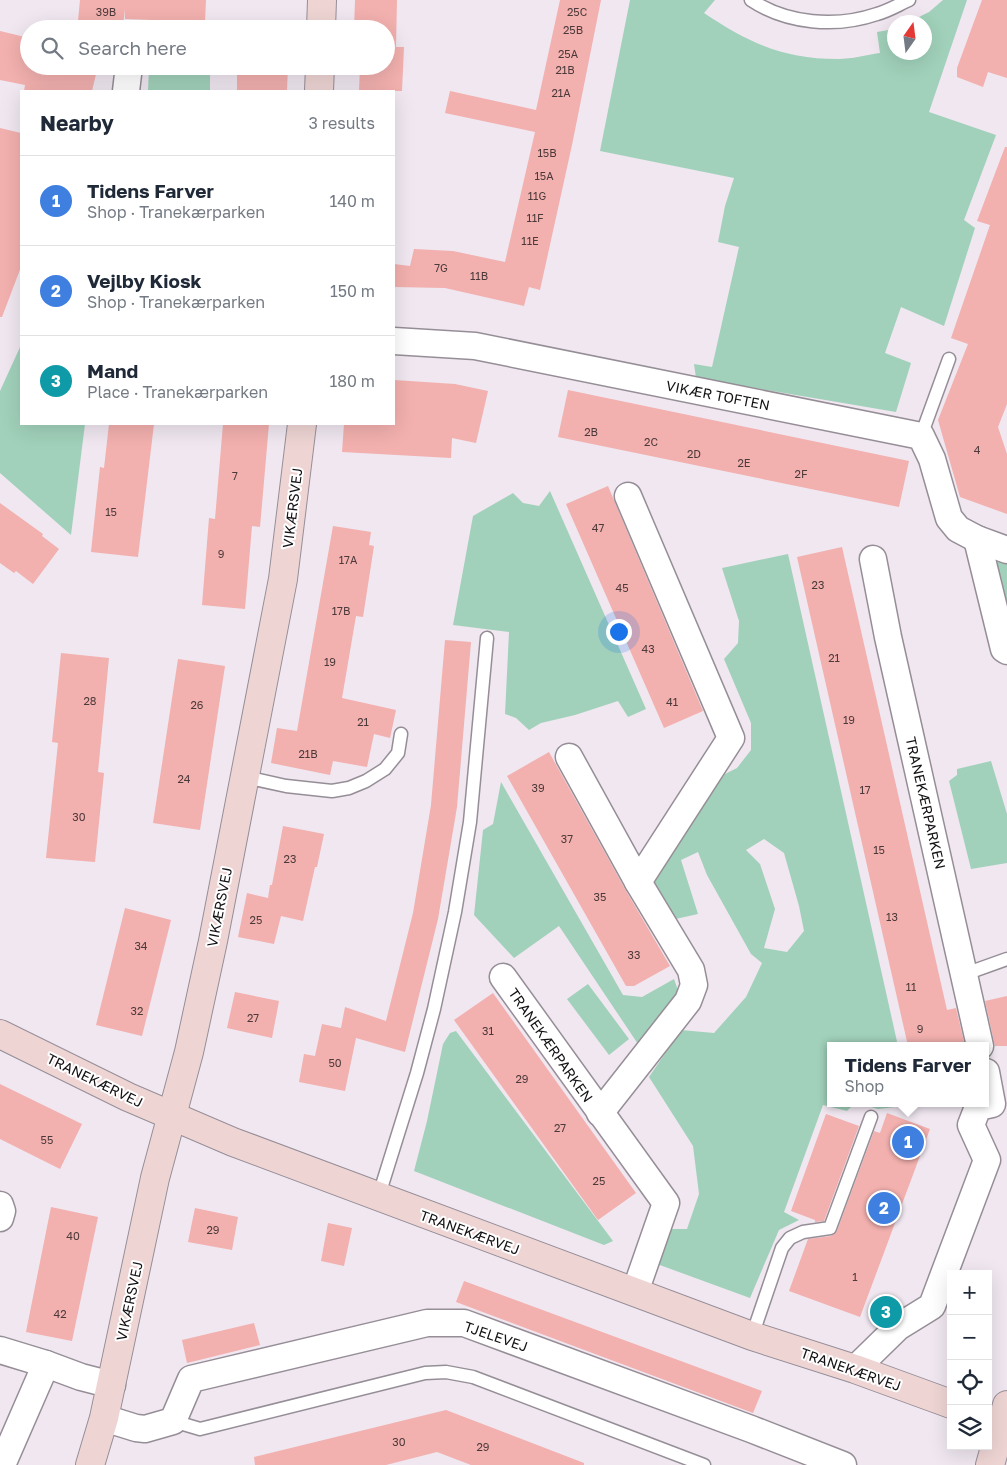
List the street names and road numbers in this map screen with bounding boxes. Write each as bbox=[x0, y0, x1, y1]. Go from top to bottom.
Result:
street label: VIKÆR TOFTEN bbox=[665, 377, 771, 413]
street label: VIKÆRSVEJ bbox=[279, 467, 305, 549]
street label: TRANEKÆRPARKEN bbox=[902, 735, 950, 871]
street label: VIKÆRSVEJ bbox=[203, 866, 235, 948]
street label: TRANEKÆRPARKEN bbox=[505, 985, 597, 1105]
street label: TRANEKÆRVEJ bbox=[44, 1049, 146, 1111]
street label: TRANEKÆRVEJ bbox=[418, 1206, 522, 1258]
street label: VIKÆRSVEJ bbox=[112, 1260, 146, 1342]
street label: TJELEVEJ bbox=[462, 1317, 530, 1355]
street label: TRANEKÆRVEJ bbox=[799, 1344, 903, 1394]

